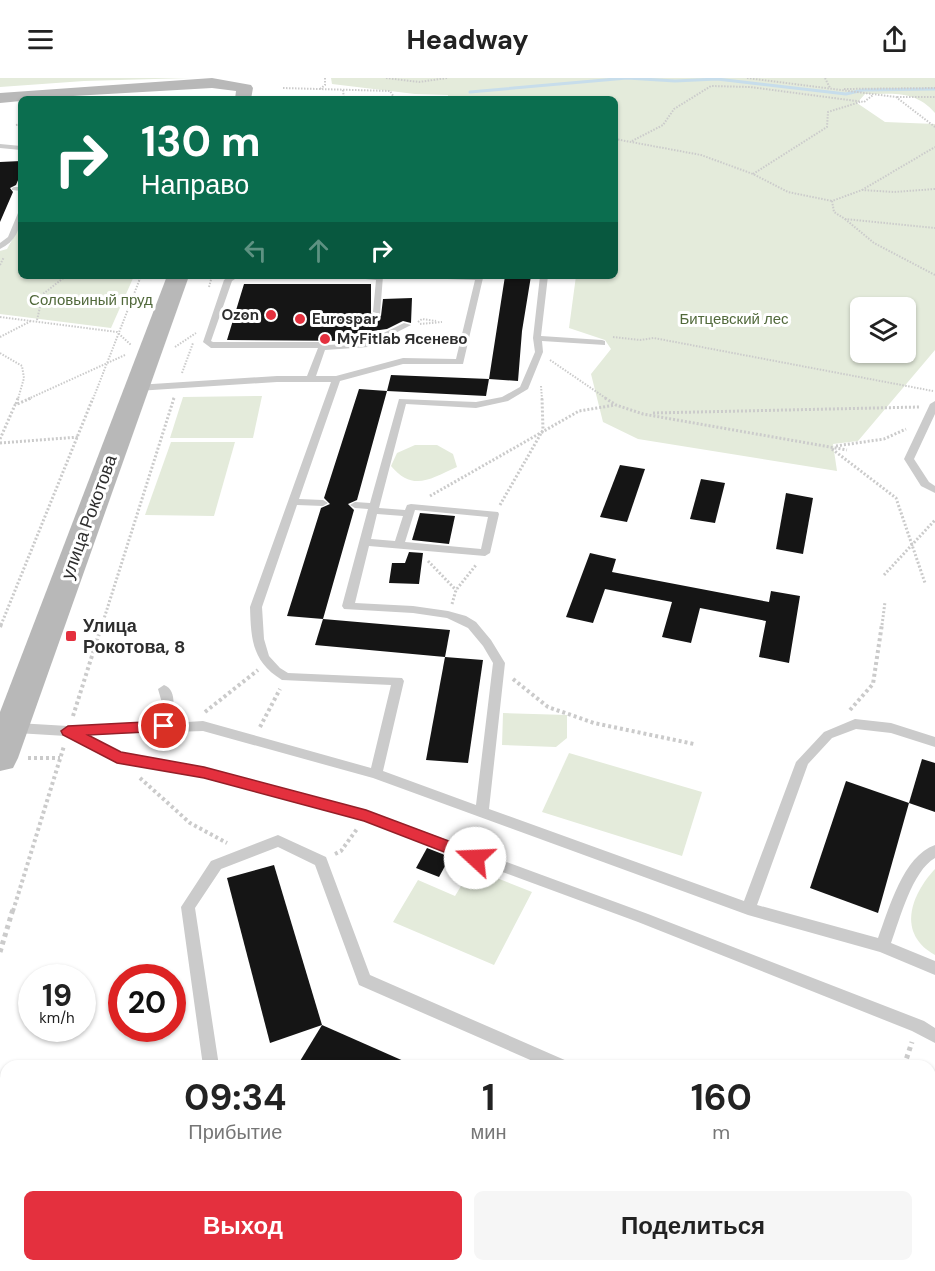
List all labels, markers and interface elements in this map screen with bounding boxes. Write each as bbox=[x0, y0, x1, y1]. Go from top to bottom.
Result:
text: Headway bbox=[406, 22, 529, 57]
icon: menu bbox=[24, 23, 57, 56]
icon: share bbox=[878, 23, 911, 56]
text: 130 m bbox=[141, 114, 261, 169]
icon: right bbox=[42, 120, 120, 198]
text: Направо bbox=[141, 167, 249, 202]
icon: left bbox=[239, 234, 272, 267]
icon: ahead bbox=[302, 234, 335, 267]
icon: right bbox=[365, 234, 398, 267]
park label: Соловьиный пруд bbox=[29, 290, 153, 310]
map controls bbox=[850, 297, 916, 363]
button: layers bbox=[850, 297, 916, 363]
place label: Ozon bbox=[221, 305, 259, 325]
marker: Ozon bbox=[264, 308, 278, 322]
place label: Eurospar bbox=[312, 309, 378, 329]
park label: Битцевский лес bbox=[679, 309, 789, 329]
marker: Eurospar bbox=[293, 312, 307, 326]
place label: MyFitlab Ясенево bbox=[337, 329, 468, 349]
marker: MyFitlab Ясенево bbox=[318, 332, 332, 346]
street label: улица Рокотова bbox=[55, 451, 123, 582]
place label: Улица Рокотова, 8 bbox=[83, 614, 185, 659]
marker: Улица Рокотова, 8 bbox=[64, 629, 78, 643]
pin bbox=[138, 700, 189, 751]
icon: arrive bbox=[147, 709, 180, 742]
position arrow bbox=[443, 826, 507, 890]
speed limit sign: 20 bbox=[108, 964, 186, 1042]
text: 19 bbox=[42, 976, 72, 1015]
text: km/h bbox=[39, 1008, 75, 1028]
text: 09:34 bbox=[184, 1074, 287, 1121]
text: 1 bbox=[482, 1074, 495, 1121]
text: 160 bbox=[691, 1074, 752, 1121]
text: Прибытие bbox=[188, 1119, 282, 1145]
text: мин bbox=[471, 1119, 507, 1145]
text: m bbox=[712, 1119, 730, 1145]
button: Выход bbox=[24, 1191, 462, 1260]
button: Поделиться bbox=[474, 1191, 912, 1260]

